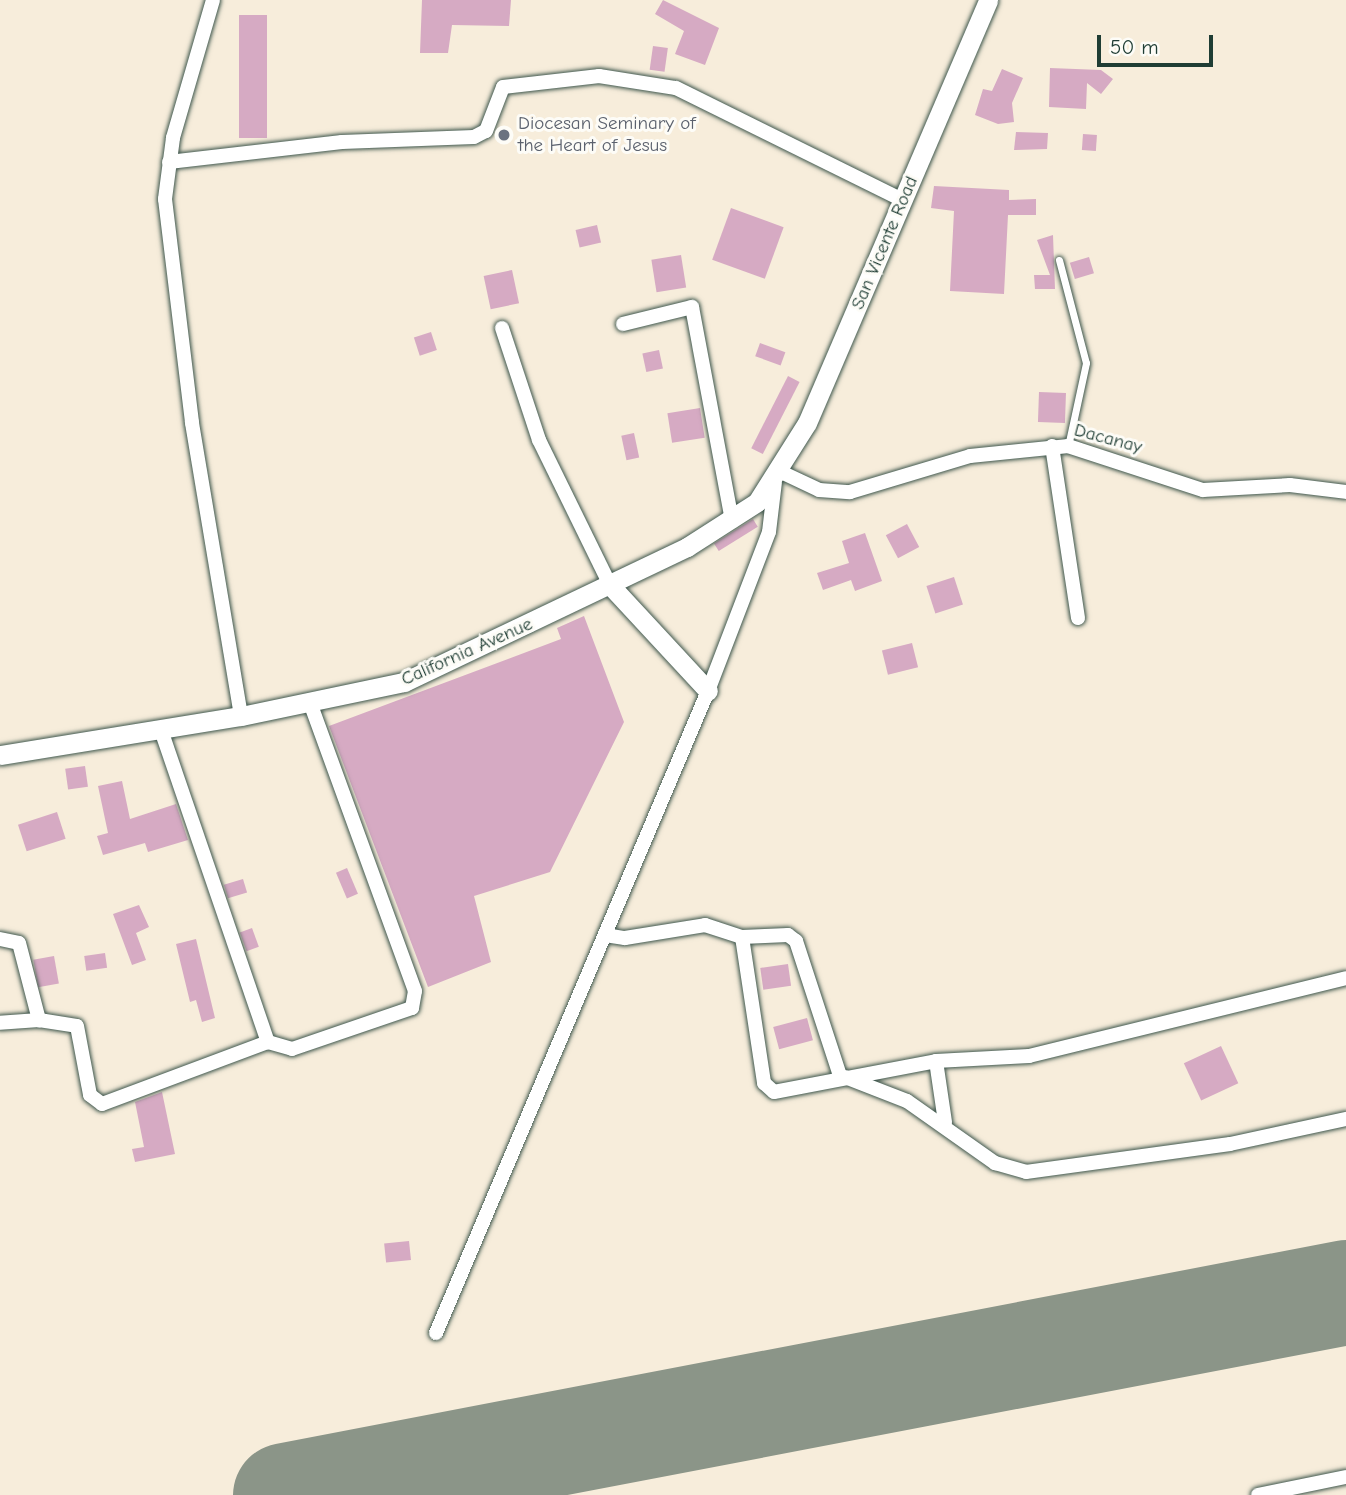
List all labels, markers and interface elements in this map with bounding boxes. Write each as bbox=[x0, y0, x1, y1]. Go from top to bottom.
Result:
scale bar bbox=[1101, 21, 1216, 65]
text: 50 m bbox=[1110, 35, 1159, 59]
place label: Diocesan Seminary of the Heart of Jesus bbox=[518, 113, 695, 157]
marker: Diocesan Seminary of the Heart of Jesus bbox=[496, 127, 512, 143]
street label: San Vicente Road bbox=[847, 173, 923, 313]
street label: Dacanay bbox=[1071, 419, 1145, 459]
street label: California Avenue bbox=[398, 613, 536, 691]

